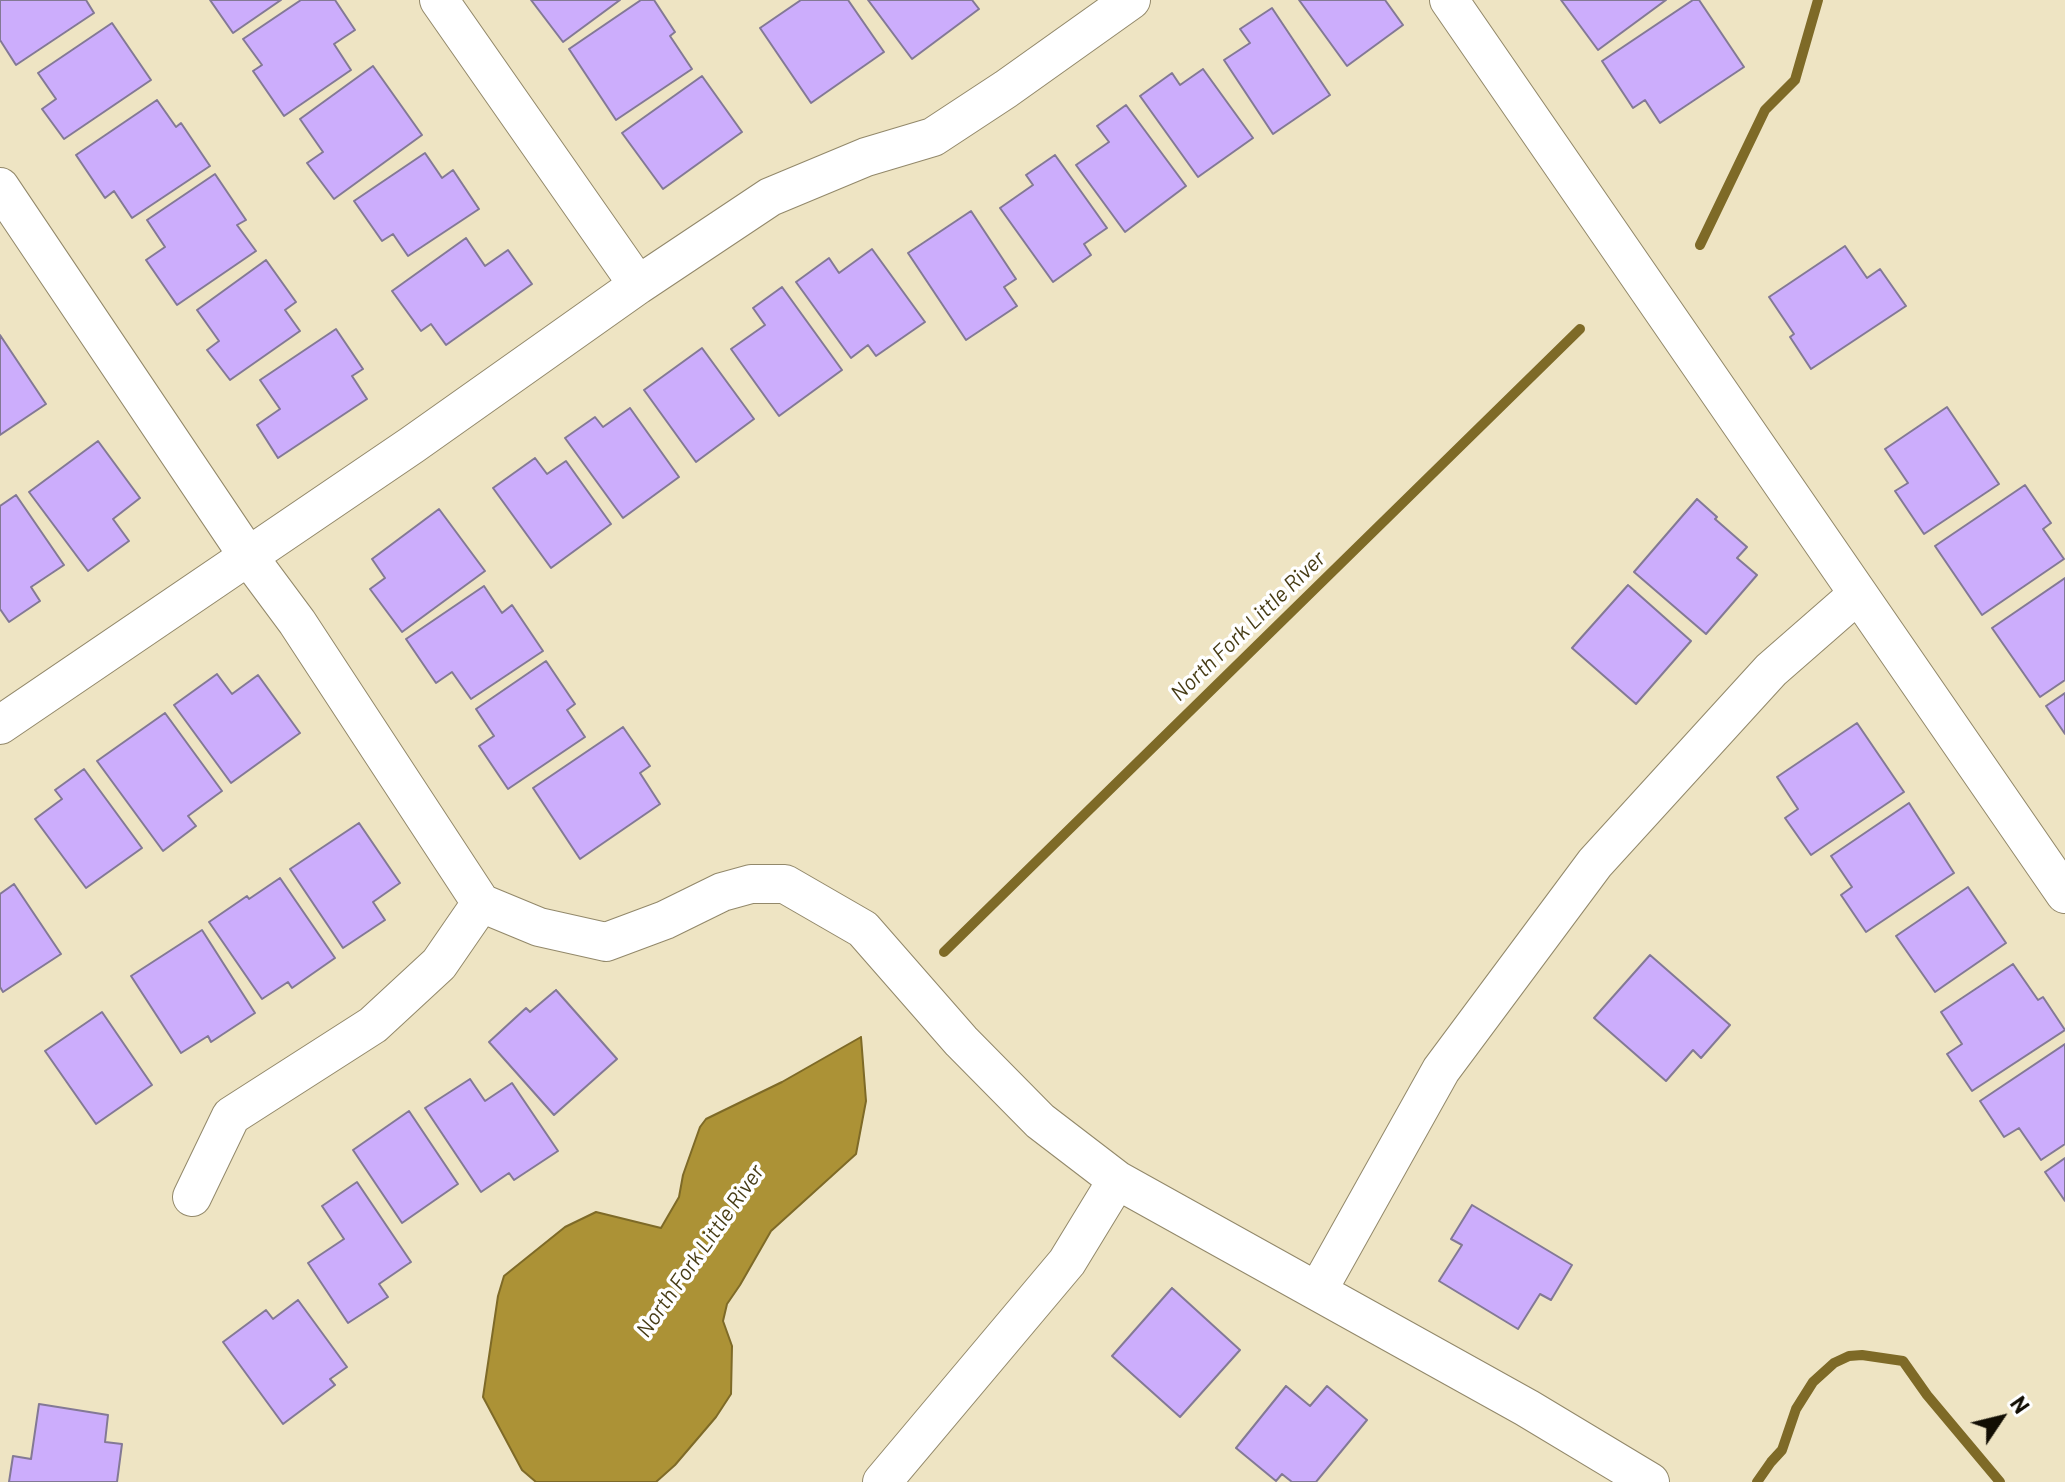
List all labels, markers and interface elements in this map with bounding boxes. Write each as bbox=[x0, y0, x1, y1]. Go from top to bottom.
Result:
water label: North Fork Little River bbox=[1165, 546, 1331, 706]
water label: North Fork Little River bbox=[631, 1160, 769, 1342]
north arrow bbox=[1961, 1378, 2041, 1458]
text: N bbox=[2006, 1391, 2036, 1418]

